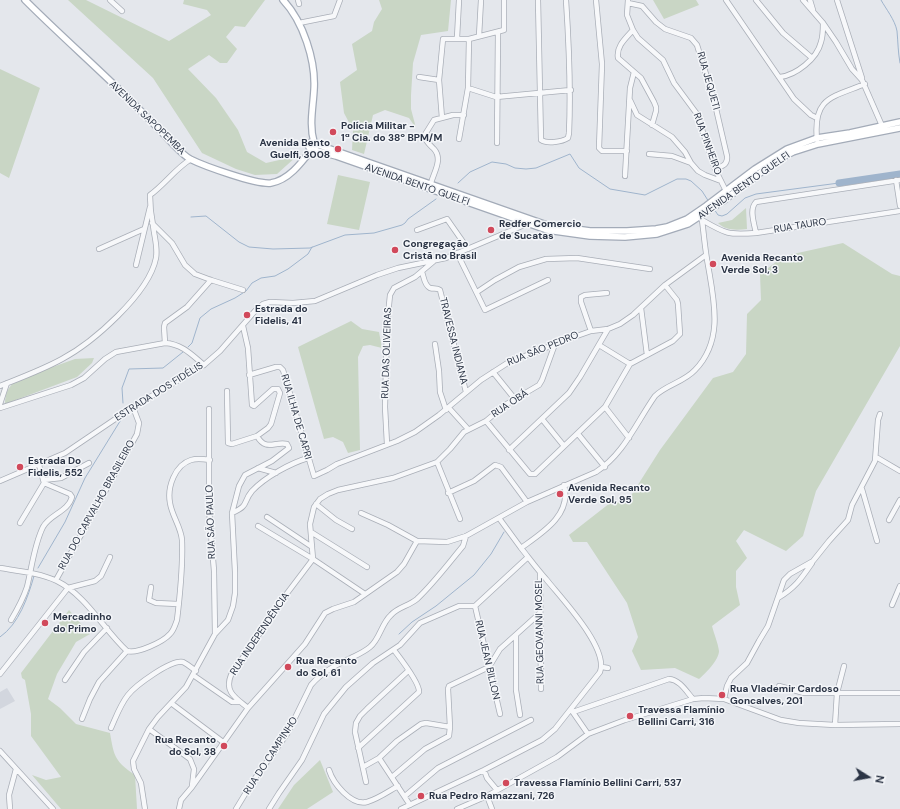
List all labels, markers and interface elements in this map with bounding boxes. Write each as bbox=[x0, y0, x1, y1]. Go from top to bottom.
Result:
street label: RUA JEQUETI bbox=[694, 50, 722, 112]
street label: AVENIDA SAPOPEMBA bbox=[106, 78, 188, 158]
street label: RUA PINHEIRO bbox=[690, 111, 724, 177]
place label: Polícia Militar - 1ª Cia. do 38º BPM/M bbox=[341, 120, 442, 144]
marker: Polícia Militar - 1ª Cia. do 38º BPM/M bbox=[328, 127, 338, 137]
place label: Avenida Bento Guelfi, 3008 bbox=[259, 137, 330, 160]
marker: Avenida Bento Guelfi, 3008 bbox=[333, 144, 343, 154]
street label: AVENIDA BENTO GUELFI bbox=[696, 150, 792, 222]
street label: AVENIDA BENTO GUELFI bbox=[363, 161, 471, 209]
street label: RUA TAURO bbox=[773, 216, 827, 236]
place label: Redfer Comercio de Sucatas bbox=[499, 218, 581, 242]
marker: Redfer Comercio de Sucatas bbox=[486, 225, 496, 235]
place label: Congregação Cristã no Brasil bbox=[403, 238, 477, 262]
marker: Congregação Cristã no Brasil bbox=[390, 245, 400, 255]
place label: Avenida Recanto Verde Sol, 3 bbox=[721, 252, 803, 276]
marker: Avenida Recanto Verde Sol, 3 bbox=[708, 259, 718, 269]
street label: TRAVESSA INDIANA bbox=[436, 296, 470, 386]
place label: Estrada do Fidelis, 41 bbox=[255, 303, 308, 326]
street label: RUA DAS OLIVEIRAS bbox=[379, 307, 395, 399]
marker: Estrada do Fidelis, 41 bbox=[242, 310, 252, 320]
street label: RUA SÃO PEDRO bbox=[506, 329, 580, 369]
street label: ESTRADA DOS FIDÉLIS bbox=[113, 360, 205, 424]
street label: RUA ILHA DE CAPRI bbox=[278, 373, 314, 461]
street label: RUA OBÁ bbox=[489, 387, 531, 421]
street label: RUA DO CARVALHO BRASILEIRO bbox=[56, 438, 138, 572]
place label: Estrada Do Fidelis, 552 bbox=[28, 455, 83, 478]
marker: Estrada Do Fidelis, 552 bbox=[15, 462, 25, 472]
place label: Avenida Recanto Verde Sol, 95 bbox=[568, 482, 650, 506]
street label: RUA SÃO PAULO bbox=[204, 485, 218, 559]
marker: Avenida Recanto Verde Sol, 95 bbox=[555, 489, 565, 499]
street label: RUA GEOVANNI MOSEL bbox=[533, 578, 547, 684]
street label: RUA INDEPENDÊNCIA bbox=[228, 590, 292, 678]
place label: Mercadinho do Primo bbox=[53, 611, 112, 634]
marker: Mercadinho do Primo bbox=[40, 618, 50, 628]
street label: RUA JEAN BILLON bbox=[472, 619, 502, 701]
place label: Rua Recanto do Sol, 61 bbox=[296, 655, 357, 678]
marker: Rua Recanto do Sol, 61 bbox=[283, 662, 293, 672]
place label: Rua Vlademir Cardoso Goncalves, 201 bbox=[730, 683, 839, 706]
marker: Rua Vlademir Cardoso Goncalves, 201 bbox=[717, 690, 727, 700]
place label: Travessa Flamínio Bellini Carri, 316 bbox=[638, 704, 725, 728]
marker: Travessa Flamínio Bellini Carri, 316 bbox=[625, 711, 635, 721]
street label: RUA DO CAMPINHO bbox=[241, 715, 301, 797]
place label: Rua Recanto do Sol, 38 bbox=[155, 734, 216, 758]
marker: Rua Recanto do Sol, 38 bbox=[219, 741, 229, 751]
north arrow bbox=[848, 757, 888, 797]
text: N bbox=[872, 774, 887, 785]
place label: Travessa Flamínio Bellini Carri, 537 bbox=[514, 777, 681, 789]
marker: Travessa Flamínio Bellini Carri, 537 bbox=[501, 778, 511, 788]
place label: Rua Pedro Ramazzani, 726 bbox=[429, 790, 555, 802]
marker: Rua Pedro Ramazzani, 726 bbox=[416, 791, 426, 801]

